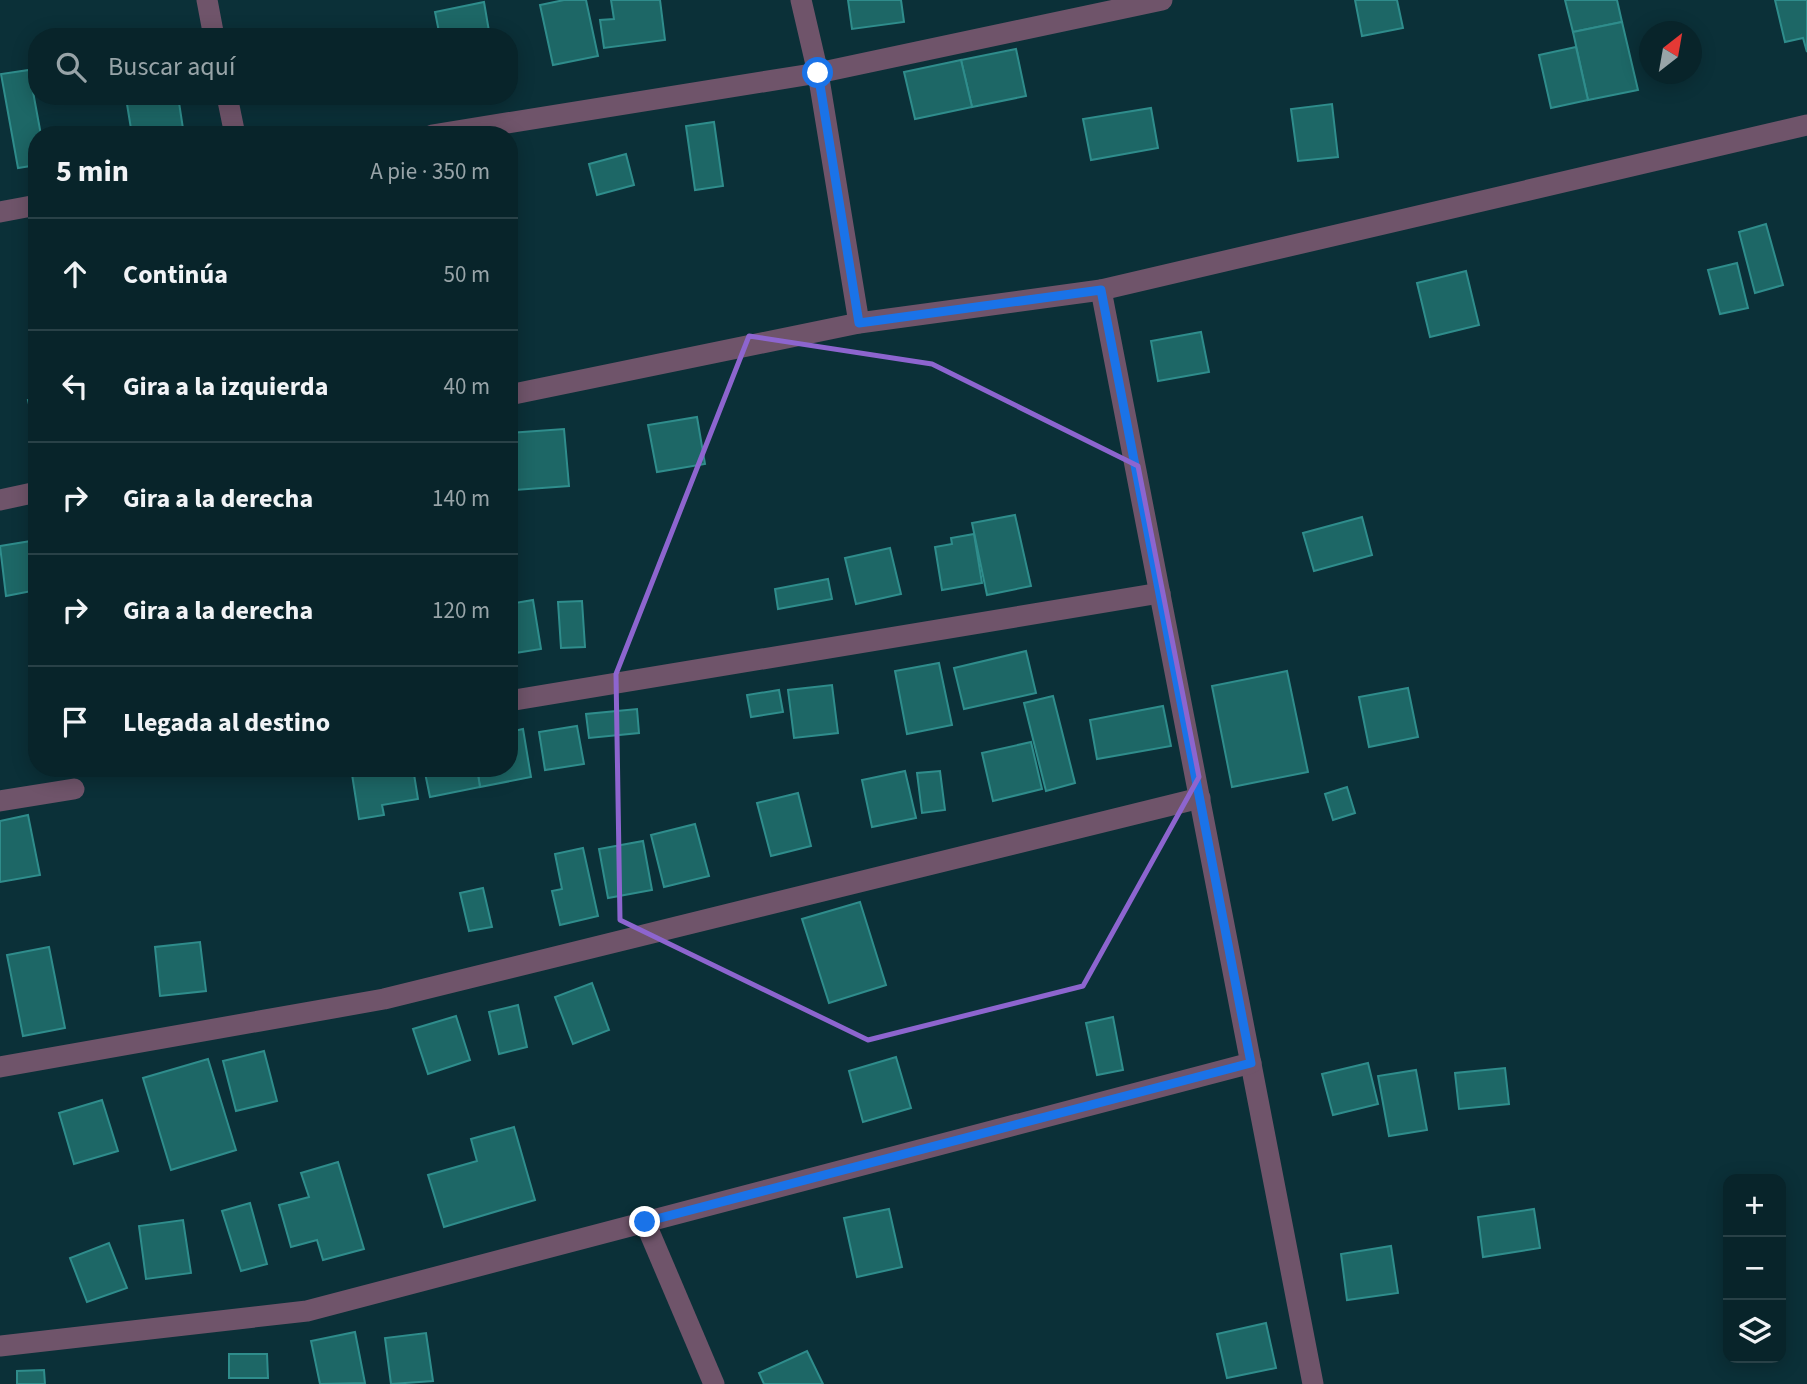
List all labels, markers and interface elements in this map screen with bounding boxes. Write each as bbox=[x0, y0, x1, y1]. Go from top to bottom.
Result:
north arrow bbox=[1639, 21, 1702, 84]
search box bbox=[28, 28, 518, 105]
icon: search bbox=[52, 48, 90, 86]
text: Buscar aquí bbox=[108, 48, 235, 85]
route start bbox=[802, 57, 833, 88]
text: 5 min bbox=[56, 150, 129, 193]
text: A pie · 350 m bbox=[370, 155, 490, 188]
icon: ahead bbox=[56, 255, 94, 293]
text: Continúa bbox=[123, 256, 228, 293]
text: 50 m bbox=[443, 258, 490, 291]
icon: left bbox=[56, 367, 94, 405]
text: Gira a la izquierda bbox=[123, 368, 328, 405]
text: 40 m bbox=[443, 370, 490, 403]
icon: right bbox=[56, 479, 94, 517]
text: Gira a la derecha bbox=[123, 480, 313, 517]
text: 140 m bbox=[432, 482, 490, 515]
icon: right bbox=[56, 591, 94, 629]
text: Gira a la derecha bbox=[123, 592, 313, 629]
text: 120 m bbox=[432, 594, 490, 627]
icon: arrive bbox=[56, 703, 94, 741]
text: Llegada al destino bbox=[123, 704, 330, 741]
map controls bbox=[1723, 1174, 1786, 1363]
button: + bbox=[1723, 1174, 1786, 1237]
route end bbox=[629, 1206, 660, 1237]
button: − bbox=[1723, 1237, 1786, 1300]
button: layers bbox=[1723, 1300, 1786, 1363]

